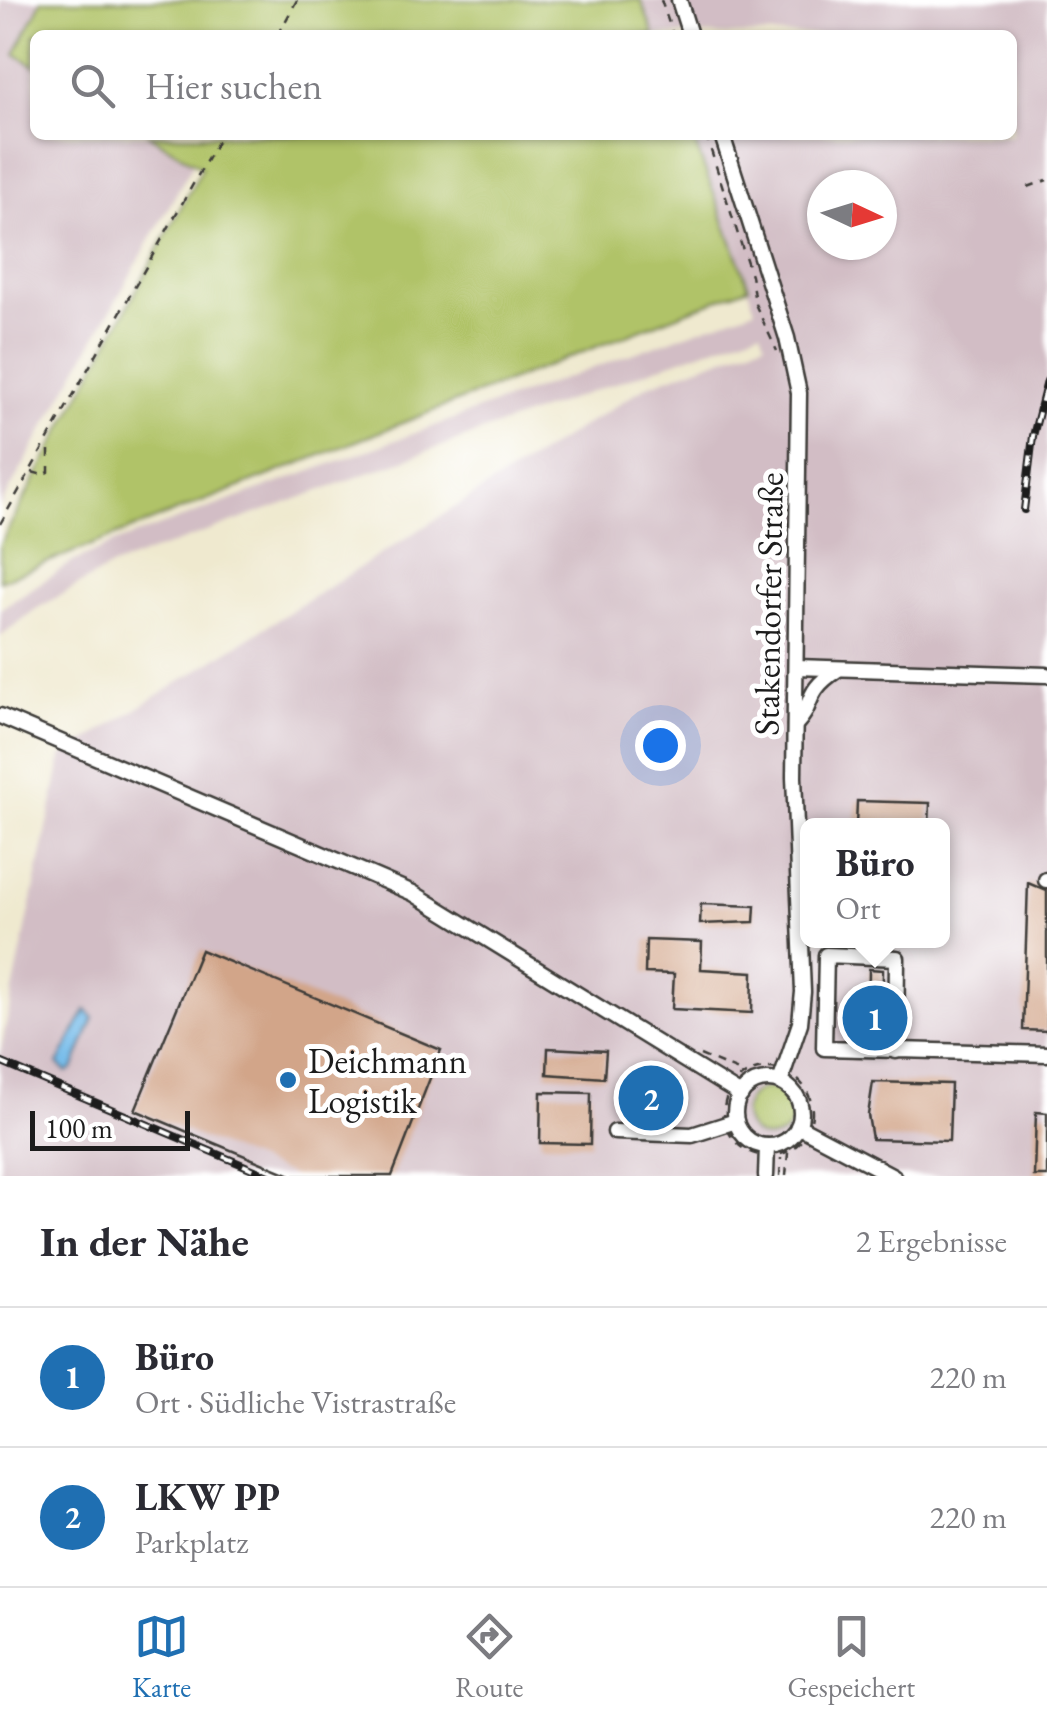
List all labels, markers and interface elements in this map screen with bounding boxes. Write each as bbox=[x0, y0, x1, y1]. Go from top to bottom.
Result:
search box bbox=[30, 30, 1017, 140]
icon: search bbox=[65, 58, 120, 113]
text: Hier suchen bbox=[145, 61, 322, 110]
north arrow bbox=[807, 170, 897, 260]
street label: Stakendorfer Straße bbox=[743, 472, 793, 736]
your location bbox=[635, 720, 686, 771]
popup bbox=[800, 818, 950, 948]
text: Büro bbox=[835, 838, 915, 887]
text: Ort bbox=[835, 887, 881, 929]
pin: 1 bbox=[842, 980, 908, 1056]
place label: Deichmann Logistik bbox=[308, 1038, 467, 1123]
pin: 2 bbox=[618, 1060, 684, 1136]
marker: Deichmann Logistik bbox=[277, 1069, 299, 1091]
scale bar bbox=[30, 1106, 190, 1150]
text: 100 m bbox=[45, 1110, 113, 1146]
text: In der Nähe bbox=[40, 1214, 249, 1269]
text: 2 Ergebnisse bbox=[856, 1220, 1007, 1262]
text: Büro bbox=[135, 1332, 214, 1381]
text: 1 bbox=[64, 1356, 81, 1398]
text: 220 m bbox=[930, 1356, 1007, 1398]
text: Ort · Südliche Vistrastraße bbox=[135, 1381, 456, 1423]
text: LKW PP bbox=[135, 1472, 280, 1521]
text: 2 bbox=[64, 1496, 81, 1538]
text: 220 m bbox=[930, 1496, 1007, 1538]
text: Parkplatz bbox=[135, 1521, 248, 1563]
tab: Karte bbox=[132, 1609, 191, 1705]
tab: Route bbox=[455, 1609, 524, 1705]
tab: Gespeichert bbox=[787, 1609, 915, 1705]

